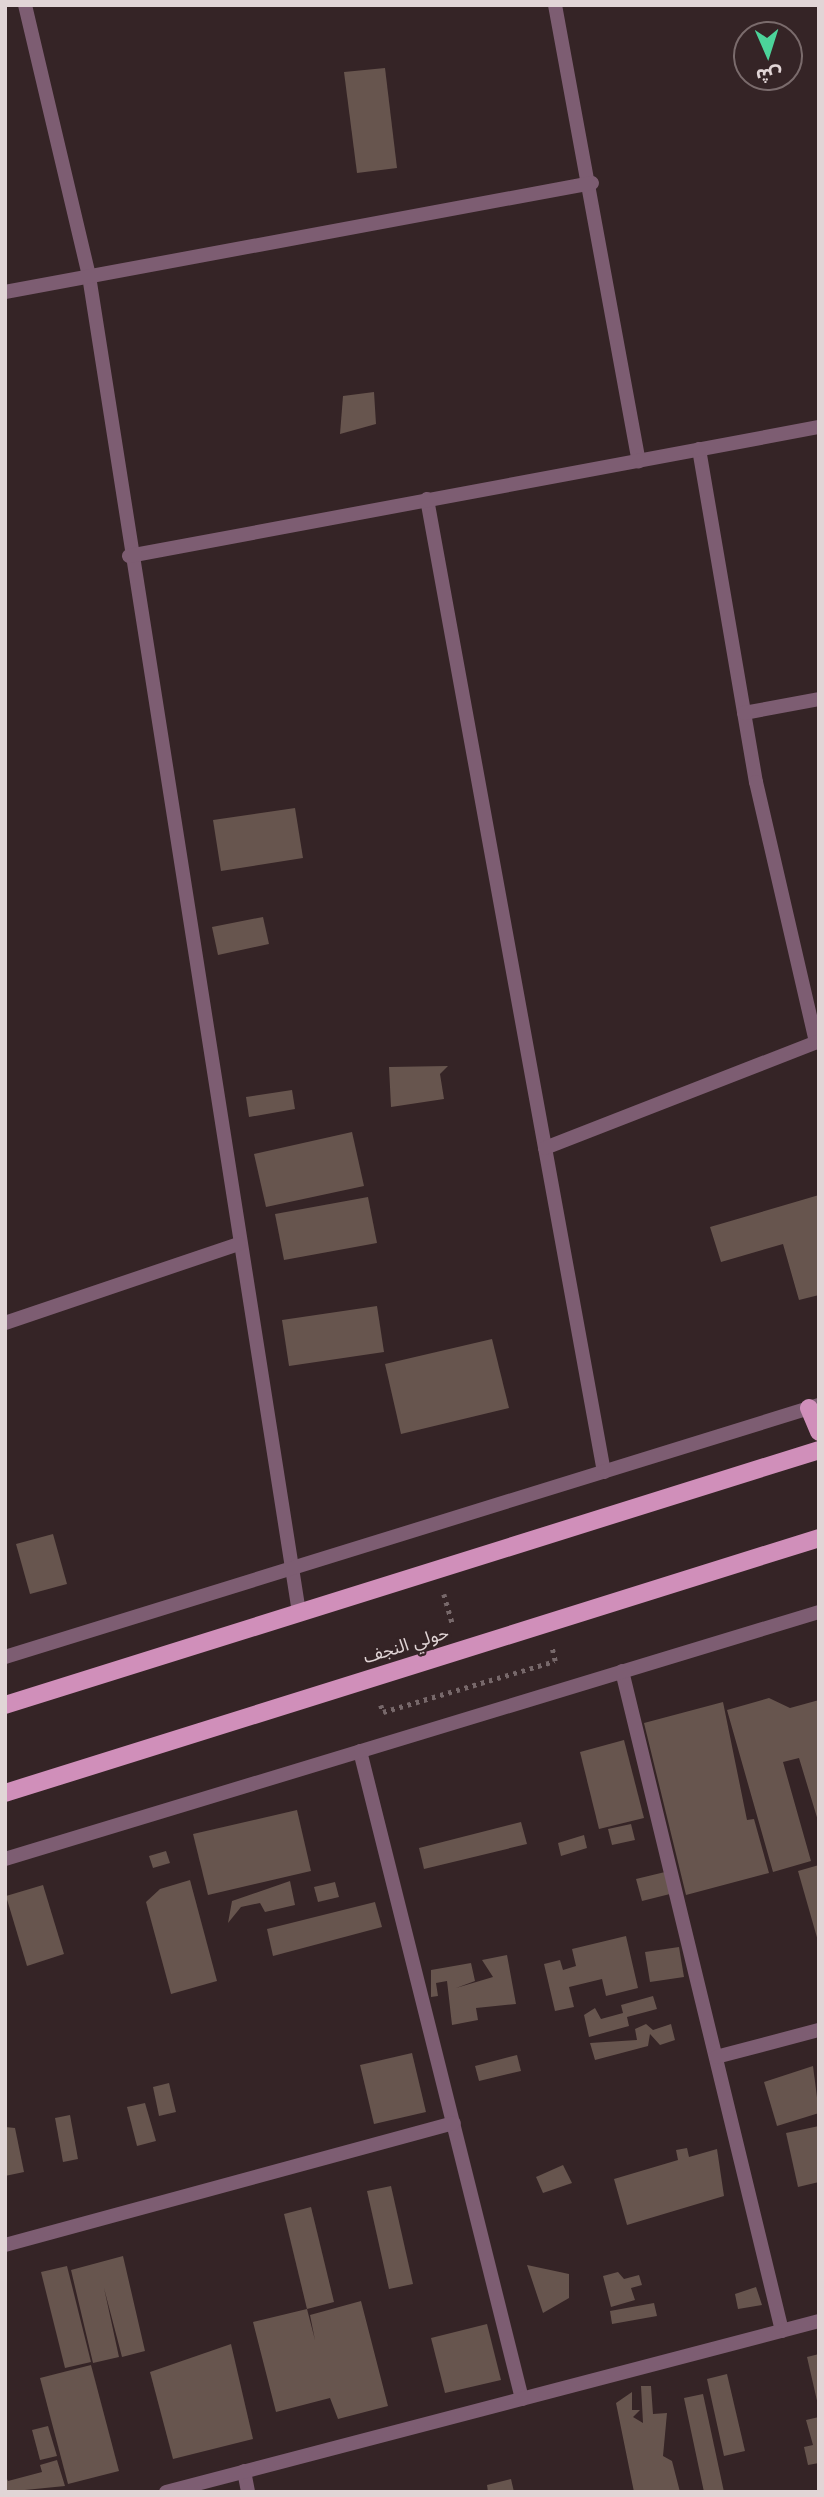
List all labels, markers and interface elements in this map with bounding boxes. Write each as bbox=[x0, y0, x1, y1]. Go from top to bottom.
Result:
north arrow bbox=[733, 21, 803, 91]
text: ش bbox=[755, 63, 783, 88]
street label: حولي النجف bbox=[361, 1622, 451, 1668]

